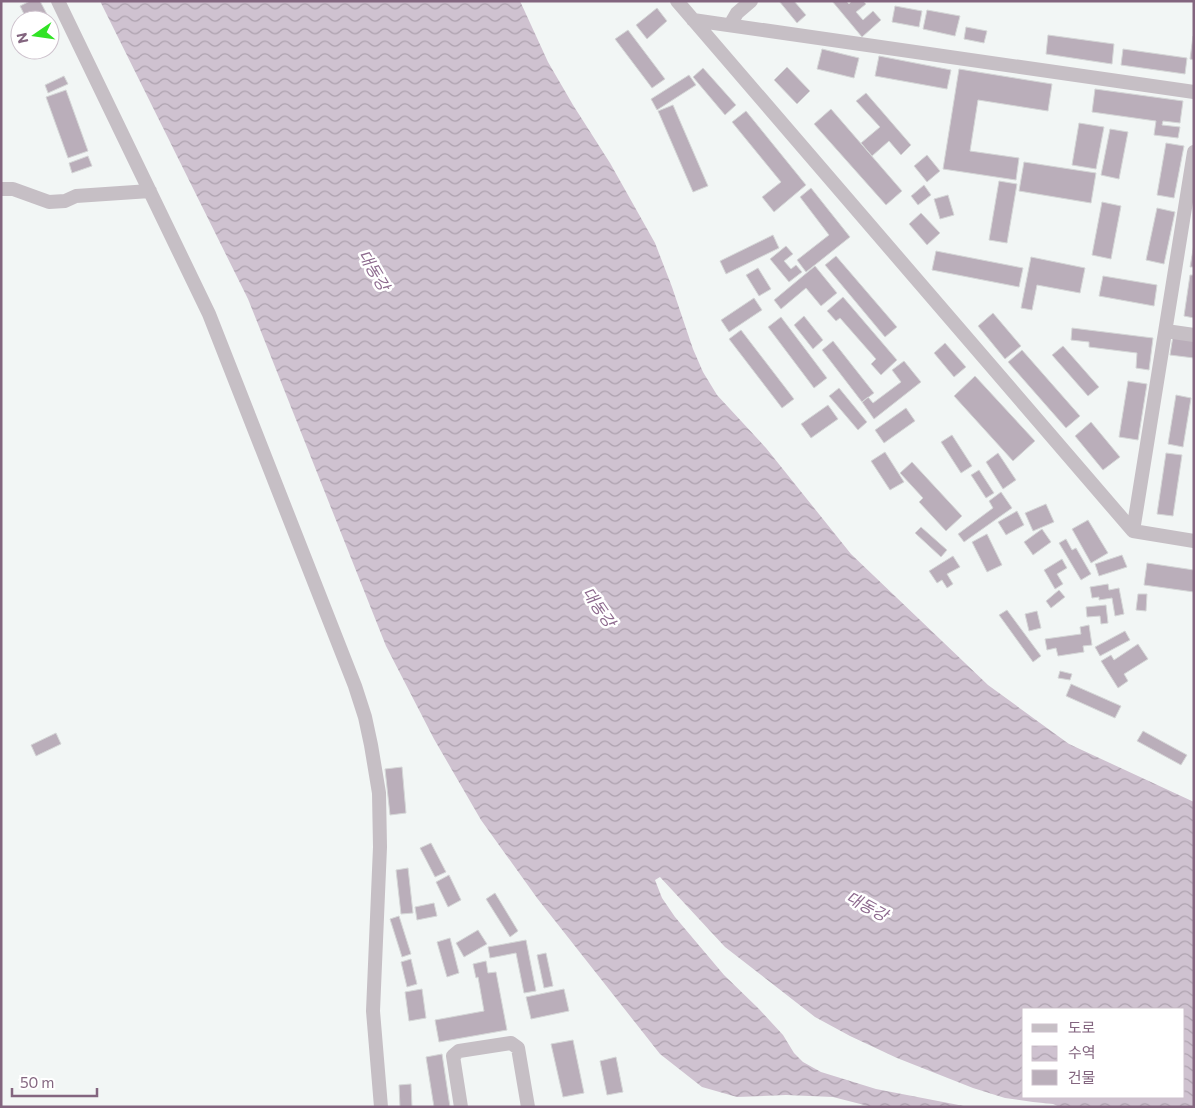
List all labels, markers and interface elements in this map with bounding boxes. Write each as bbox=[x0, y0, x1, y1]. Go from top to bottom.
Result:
north arrow bbox=[10, 10, 60, 60]
text: N bbox=[12, 31, 31, 45]
water label: 대동강 bbox=[355, 246, 395, 296]
water label: 대동강 bbox=[579, 583, 621, 632]
water label: 대동강 bbox=[843, 887, 893, 925]
legend bbox=[1022, 1008, 1185, 1098]
text: 도로 bbox=[1068, 1018, 1096, 1036]
text: 수역 bbox=[1068, 1043, 1096, 1061]
scale bar bbox=[12, 1066, 98, 1098]
text: 건물 bbox=[1068, 1068, 1096, 1086]
text: 50 m bbox=[20, 1073, 54, 1091]

